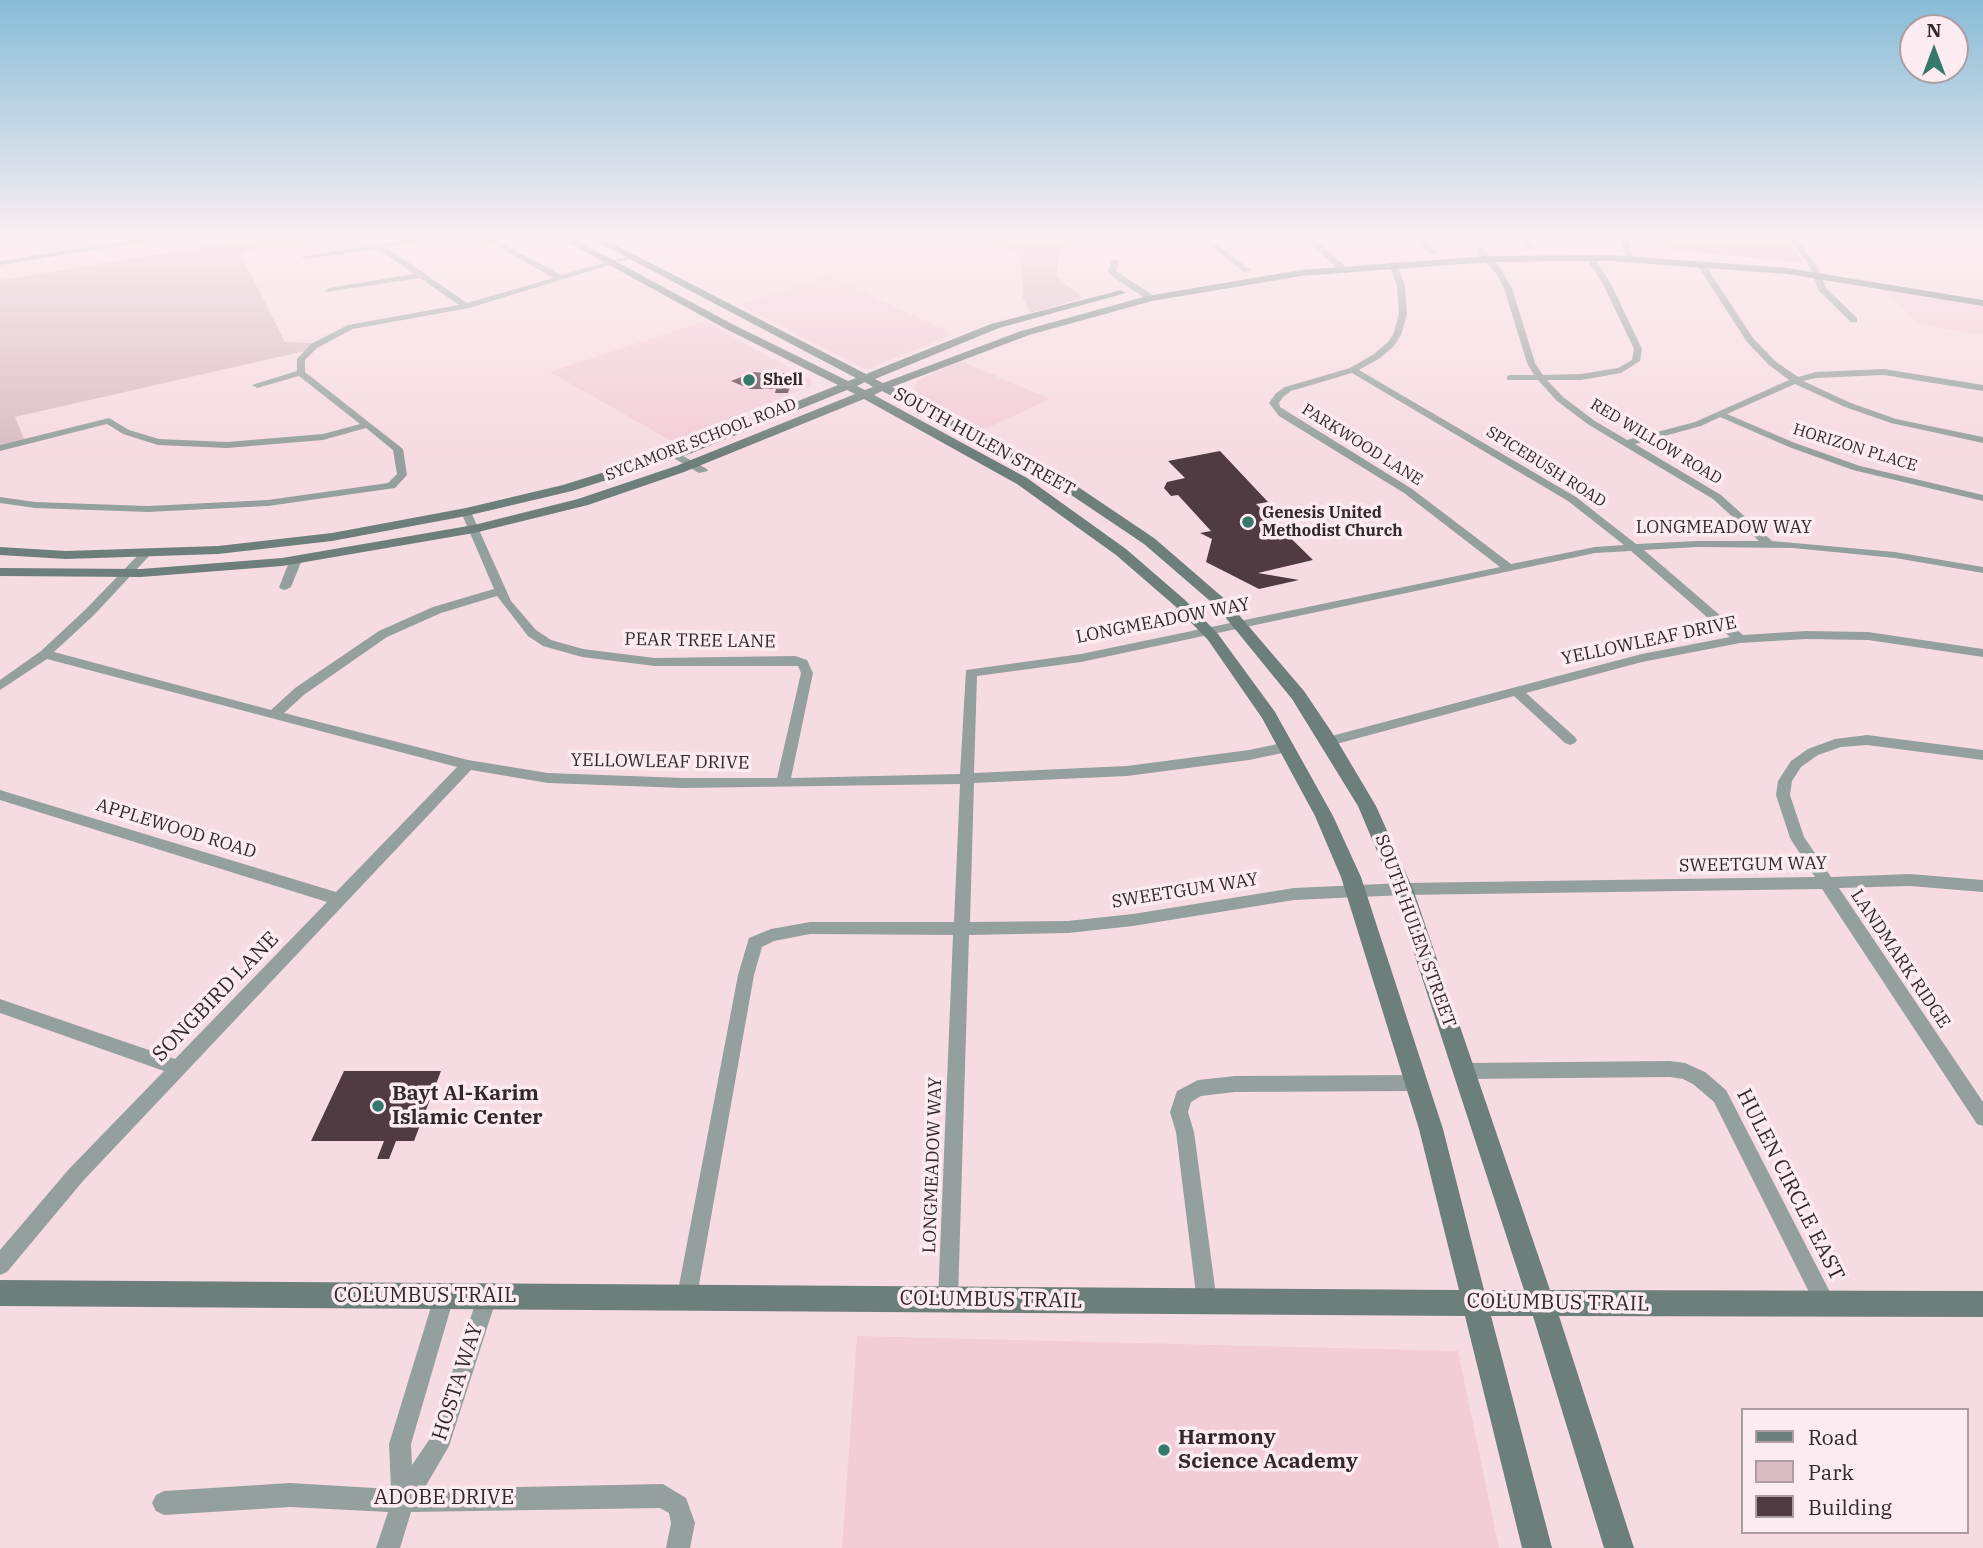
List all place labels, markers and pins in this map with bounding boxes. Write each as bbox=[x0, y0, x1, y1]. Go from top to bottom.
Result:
place label: Shell bbox=[763, 370, 803, 390]
marker: Shell bbox=[741, 372, 757, 388]
place label: Genesis United Methodist Church bbox=[1262, 503, 1403, 541]
marker: Genesis United Methodist Church bbox=[1240, 514, 1256, 530]
place label: Bayt Al-Karim Islamic Center bbox=[392, 1081, 543, 1131]
marker: Bayt Al-Karim Islamic Center bbox=[370, 1098, 386, 1114]
place label: Harmony Science Academy bbox=[1178, 1425, 1358, 1475]
marker: Harmony Science Academy bbox=[1156, 1442, 1172, 1458]

